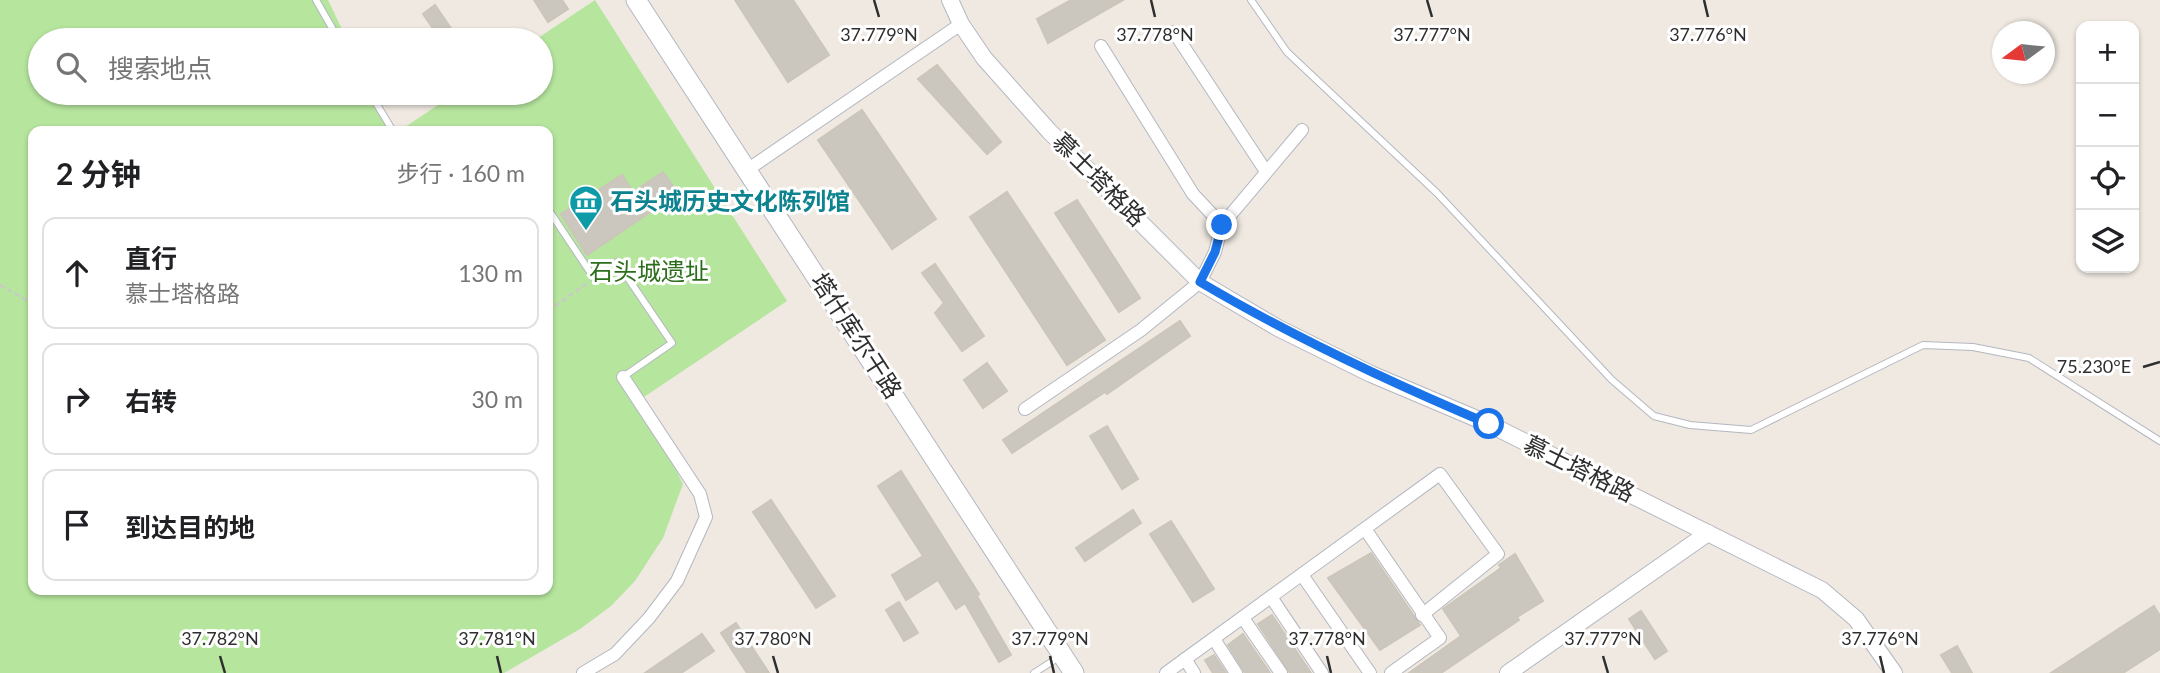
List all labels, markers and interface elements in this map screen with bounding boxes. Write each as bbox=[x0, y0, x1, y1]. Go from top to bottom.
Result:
north arrow bbox=[1992, 21, 2055, 84]
map controls bbox=[2076, 21, 2139, 273]
button: + bbox=[2076, 21, 2139, 84]
text: 37.779°N bbox=[840, 23, 918, 45]
text: 37.778°N bbox=[1116, 23, 1194, 45]
text: 37.777°N bbox=[1393, 23, 1471, 45]
text: 37.776°N bbox=[1669, 23, 1747, 45]
search box bbox=[28, 28, 553, 105]
icon: search bbox=[52, 48, 90, 86]
text: 搜索地点 bbox=[108, 52, 212, 84]
button: − bbox=[2076, 84, 2139, 147]
street label: 慕士塔格路 bbox=[1047, 126, 1153, 232]
button: locate bbox=[2076, 147, 2139, 210]
text: 2 分钟 bbox=[56, 155, 141, 191]
text: 步行 · 160 m bbox=[396, 159, 525, 187]
museum icon: 石头城历史文化陈列馆 bbox=[567, 183, 605, 232]
place label: 石头城历史文化陈列馆 bbox=[610, 186, 850, 215]
route end bbox=[1206, 209, 1237, 240]
button: layers bbox=[2076, 210, 2139, 273]
text: 直行 bbox=[125, 242, 177, 274]
icon: ahead bbox=[58, 254, 96, 292]
park label: 石头城遗址 bbox=[589, 256, 709, 285]
text: 130 m bbox=[458, 259, 523, 287]
street label: 塔什库尔干路 bbox=[806, 267, 909, 403]
text: 慕士塔格路 bbox=[125, 279, 240, 307]
text: 75.230°E bbox=[2057, 355, 2131, 377]
icon: right bbox=[58, 380, 96, 418]
text: 右转 bbox=[125, 385, 177, 417]
text: 30 m bbox=[472, 385, 523, 413]
route start bbox=[1473, 408, 1504, 439]
street label: 慕士塔格路 bbox=[1519, 428, 1640, 507]
icon: arrive bbox=[58, 506, 96, 544]
text: 到达目的地 bbox=[125, 511, 255, 543]
text: 37.782°N bbox=[181, 627, 259, 649]
text: 37.781°N bbox=[458, 627, 536, 649]
text: 37.780°N bbox=[734, 627, 812, 649]
text: 37.779°N bbox=[1011, 627, 1089, 649]
text: 37.778°N bbox=[1288, 627, 1366, 649]
text: 37.777°N bbox=[1564, 627, 1642, 649]
text: 37.776°N bbox=[1841, 627, 1919, 649]

